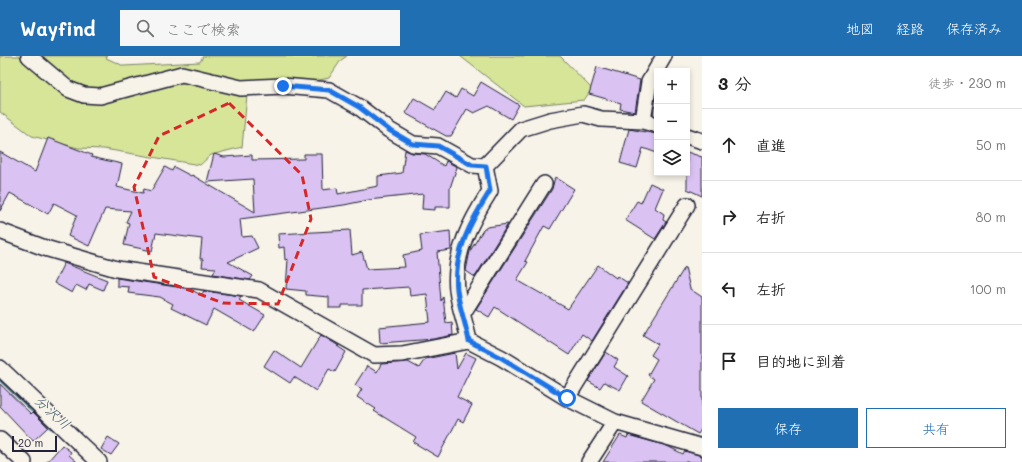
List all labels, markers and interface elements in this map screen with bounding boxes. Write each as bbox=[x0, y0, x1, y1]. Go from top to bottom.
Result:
search box bbox=[120, 10, 400, 46]
text: Wayfind bbox=[20, 16, 96, 41]
icon: search bbox=[134, 17, 156, 39]
text: ここで検索 bbox=[166, 19, 241, 39]
text: 地図 bbox=[846, 19, 874, 38]
text: 経路 bbox=[896, 19, 924, 38]
text: 保存済み bbox=[946, 19, 1002, 38]
map controls bbox=[654, 68, 690, 176]
button: + bbox=[654, 68, 690, 104]
text: 3 分 bbox=[718, 72, 751, 94]
text: 徒歩 · 230 m bbox=[929, 74, 1006, 91]
route end bbox=[274, 77, 292, 95]
button: − bbox=[654, 104, 690, 140]
icon: ahead bbox=[718, 134, 740, 156]
text: 直進 bbox=[756, 135, 786, 155]
text: 50 m bbox=[976, 136, 1006, 153]
button: layers bbox=[654, 140, 690, 176]
icon: right bbox=[718, 206, 740, 228]
text: 右折 bbox=[756, 207, 786, 227]
text: 80 m bbox=[976, 208, 1006, 225]
icon: left bbox=[718, 278, 740, 300]
text: 左折 bbox=[756, 279, 786, 299]
text: 100 m bbox=[970, 280, 1006, 297]
icon: arrive bbox=[718, 350, 740, 372]
text: 目的地に到着 bbox=[756, 351, 846, 371]
route start bbox=[558, 389, 576, 407]
water label: 分沢川 bbox=[31, 391, 75, 433]
button: 保存 bbox=[718, 408, 858, 448]
button: 共有 bbox=[866, 408, 1006, 448]
scale bar bbox=[12, 434, 57, 453]
text: 20 m bbox=[18, 435, 43, 450]

